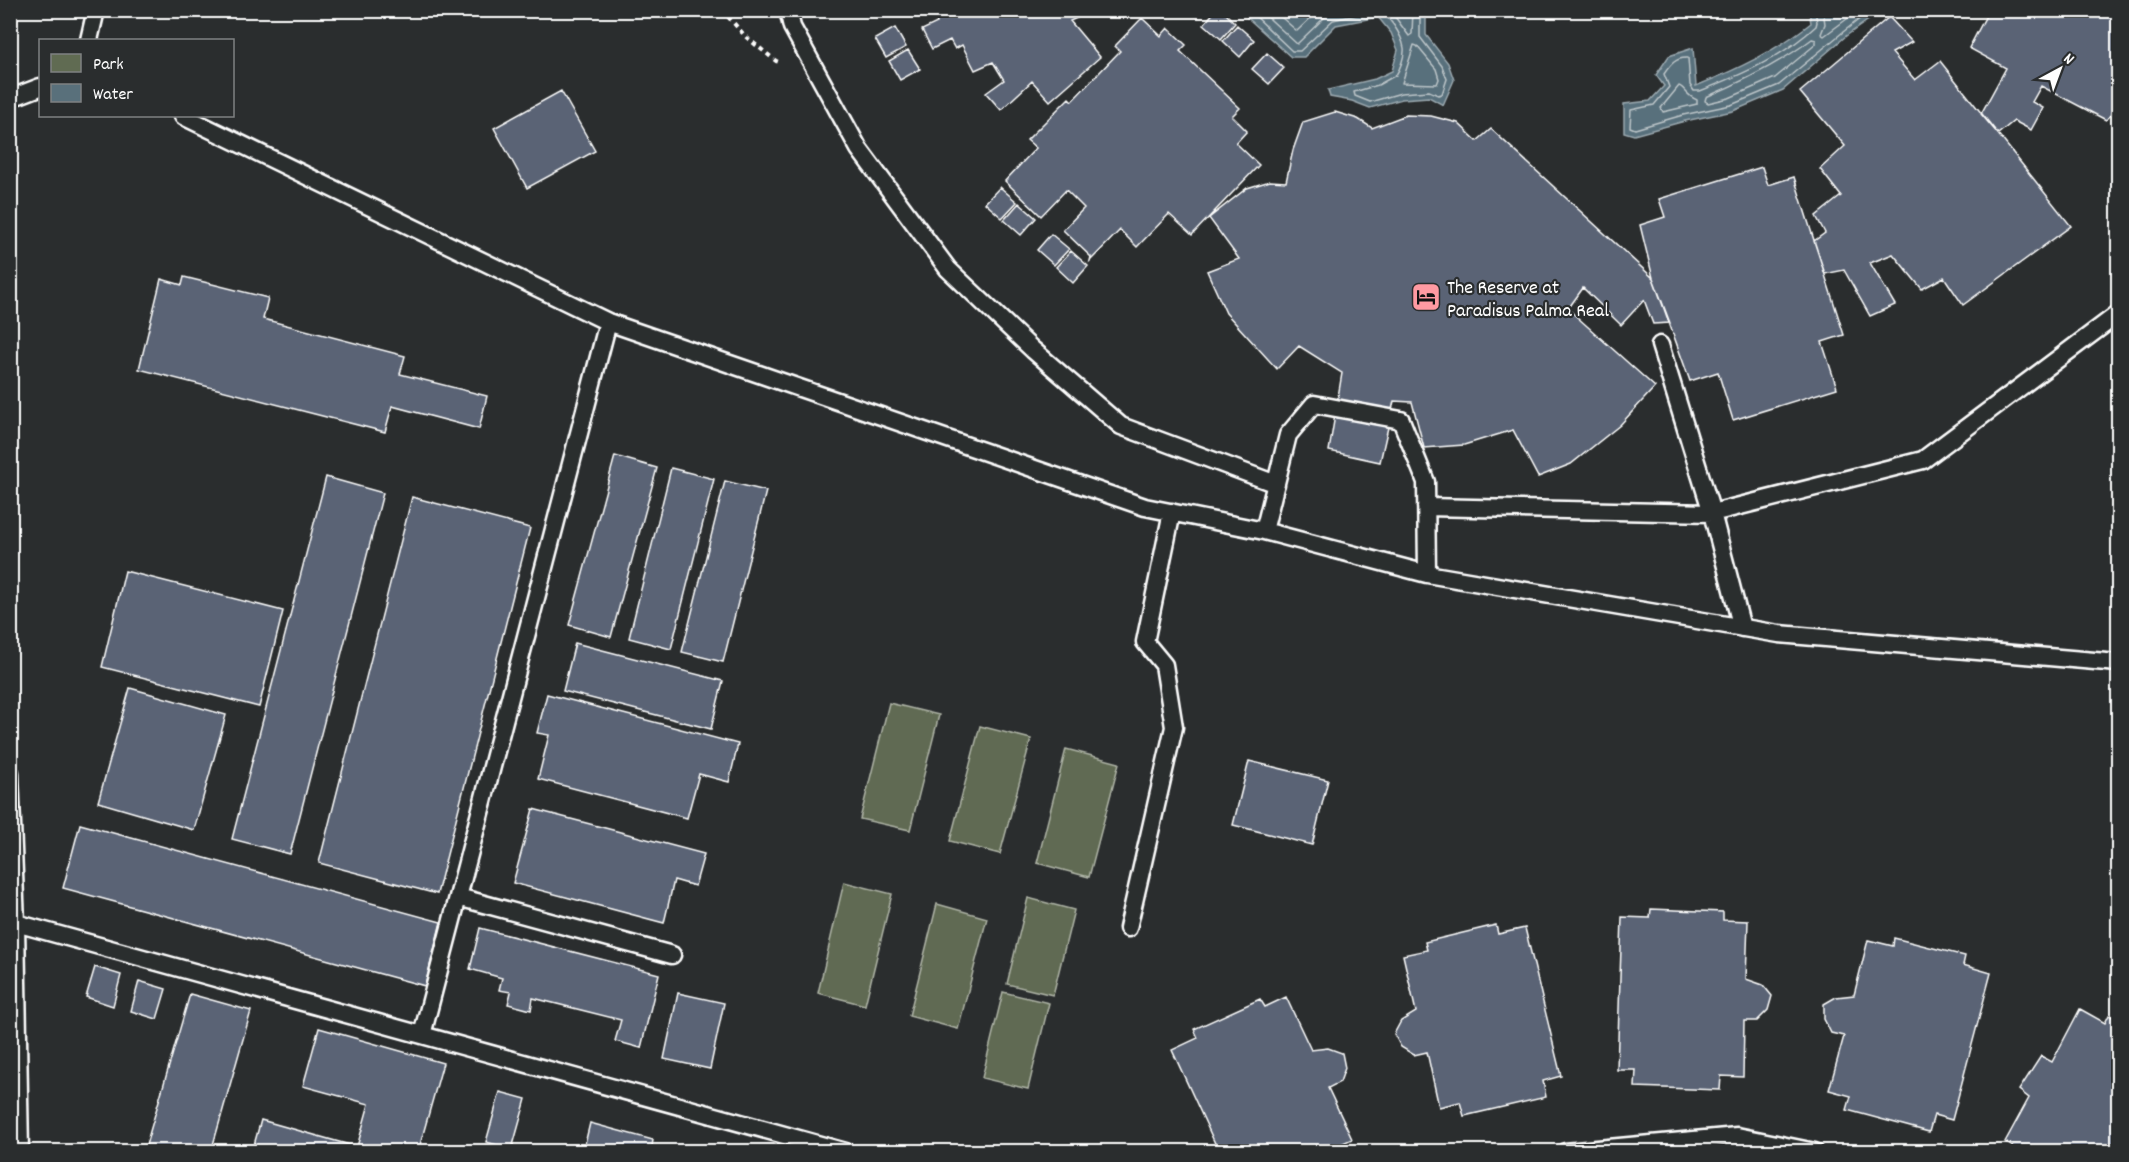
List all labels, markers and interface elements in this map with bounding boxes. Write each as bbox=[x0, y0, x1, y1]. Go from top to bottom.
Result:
legend bbox=[39, 39, 234, 117]
north arrow bbox=[2030, 39, 2090, 99]
text: N bbox=[2058, 48, 2079, 71]
text: Park bbox=[93, 53, 124, 78]
text: Water bbox=[93, 83, 133, 108]
place label: The Reserve at Paradisus Palma Real bbox=[1447, 275, 1609, 326]
hotel icon: The Reserve at Paradisus Palma Real bbox=[1410, 281, 1442, 313]

